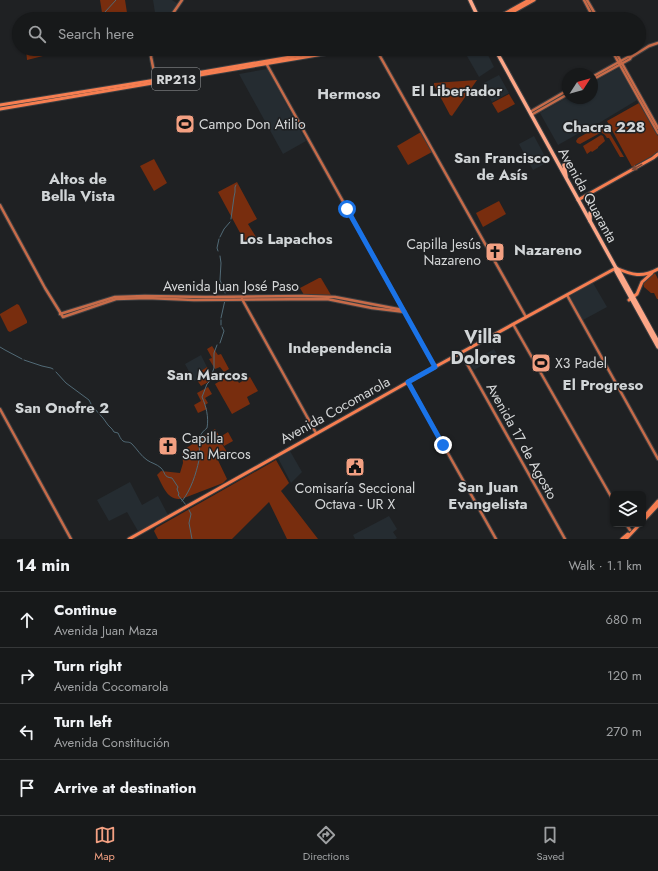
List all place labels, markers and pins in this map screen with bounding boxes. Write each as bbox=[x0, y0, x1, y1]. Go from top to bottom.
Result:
sports icon: Campo Don Atilio bbox=[174, 113, 196, 135]
place label: Campo Don Atilio bbox=[199, 114, 306, 134]
place label: Capilla Jesús Nazareno bbox=[406, 234, 481, 270]
church icon: Capilla Jesús Nazareno bbox=[484, 241, 506, 263]
sports icon: X3 Padel bbox=[530, 352, 552, 374]
place label: X3 Padel bbox=[555, 353, 607, 373]
place label: Capilla San Marcos bbox=[182, 428, 251, 464]
church icon: Capilla San Marcos bbox=[157, 435, 179, 457]
public building icon: Comisaría Seccional Octava - UR X bbox=[344, 456, 366, 478]
place label: Comisaría Seccional Octava - UR X bbox=[295, 478, 415, 514]

